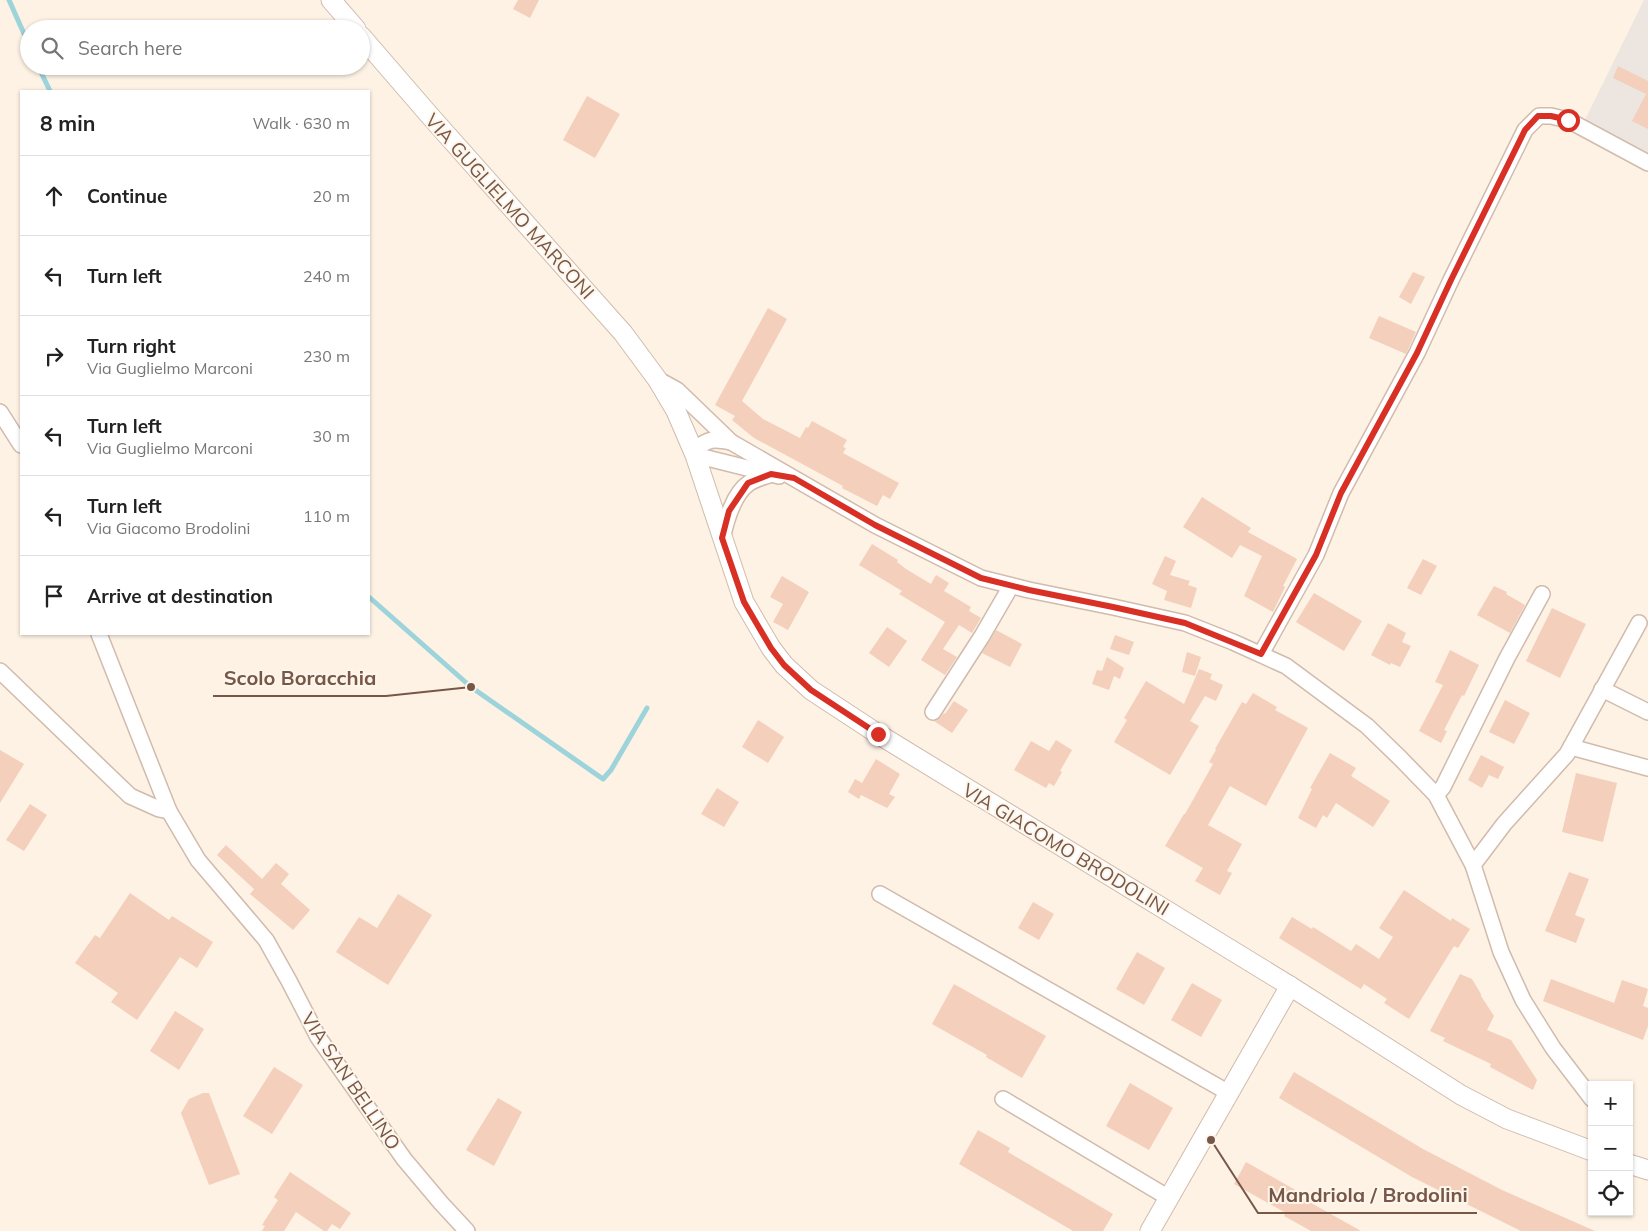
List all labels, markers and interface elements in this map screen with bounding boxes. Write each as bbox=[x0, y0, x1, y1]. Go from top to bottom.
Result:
search box bbox=[20, 20, 370, 75]
icon: search bbox=[38, 34, 66, 62]
text: Search here bbox=[78, 36, 182, 60]
street label: VIA GUGLIELMO MARCONI bbox=[420, 108, 600, 304]
route start bbox=[1557, 109, 1580, 132]
text: 8 min bbox=[40, 110, 95, 136]
text: Walk · 630 m bbox=[252, 113, 350, 133]
icon: ahead bbox=[40, 182, 68, 210]
text: Continue bbox=[87, 184, 167, 208]
text: 20 m bbox=[313, 186, 350, 206]
icon: left bbox=[40, 262, 68, 290]
text: Turn left bbox=[87, 264, 162, 288]
text: 240 m bbox=[303, 266, 350, 286]
text: Turn right bbox=[87, 334, 176, 358]
icon: right bbox=[40, 342, 68, 370]
text: 230 m bbox=[303, 346, 350, 366]
text: Via Guglielmo Marconi bbox=[87, 358, 253, 378]
text: Turn left bbox=[87, 414, 162, 438]
icon: left bbox=[40, 422, 68, 450]
text: 30 m bbox=[313, 426, 350, 446]
text: Via Guglielmo Marconi bbox=[87, 438, 253, 458]
text: Turn left bbox=[87, 494, 162, 518]
icon: left bbox=[40, 502, 68, 530]
text: 110 m bbox=[303, 506, 350, 526]
text: Via Giacomo Brodolini bbox=[87, 518, 250, 538]
icon: arrive bbox=[40, 582, 68, 610]
text: Arrive at destination bbox=[87, 584, 273, 608]
callout: Scolo Boracchia bbox=[213, 661, 386, 696]
text: Scolo Boracchia bbox=[224, 665, 376, 690]
route end bbox=[867, 723, 890, 746]
street label: VIA GIACOMO BRODOLINI bbox=[958, 778, 1174, 920]
street label: VIA SAN BELLINO bbox=[296, 1008, 406, 1154]
map controls bbox=[1588, 1081, 1633, 1216]
button: + bbox=[1588, 1081, 1633, 1126]
button: − bbox=[1588, 1126, 1633, 1171]
button: locate bbox=[1588, 1171, 1633, 1216]
callout: Mandriola / Brodolini bbox=[1258, 1178, 1477, 1213]
text: Mandriola / Brodolini bbox=[1268, 1182, 1468, 1207]

